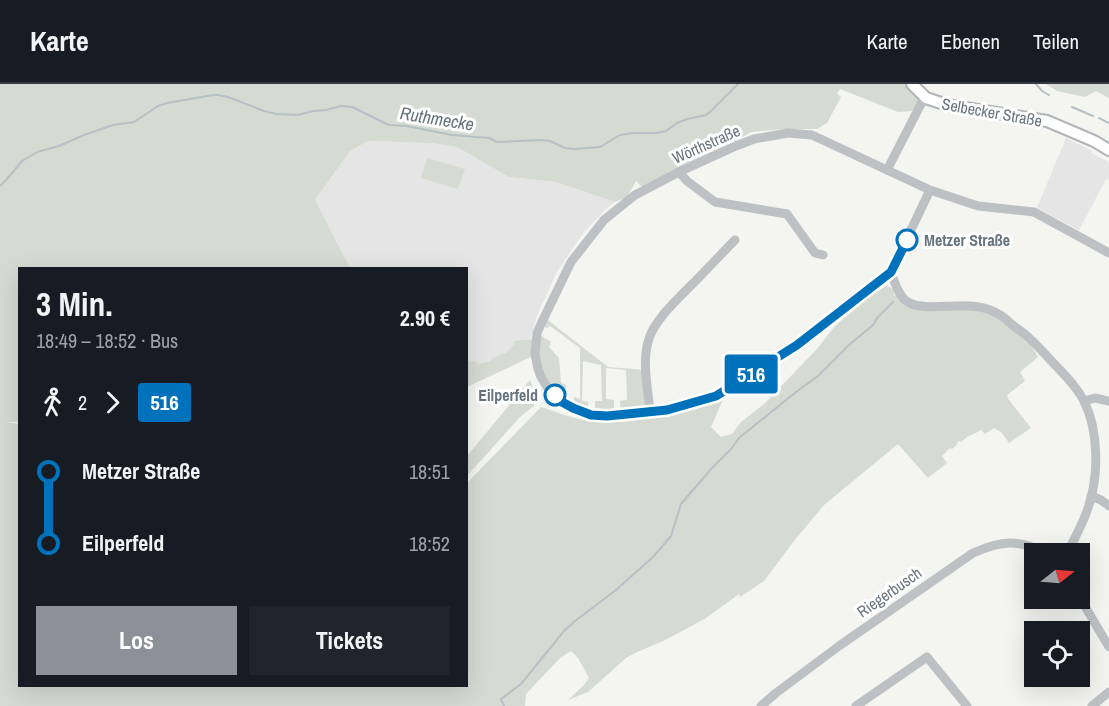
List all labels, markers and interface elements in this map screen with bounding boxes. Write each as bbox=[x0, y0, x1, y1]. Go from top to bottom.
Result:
text: Karte bbox=[30, 22, 89, 60]
text: Karte bbox=[867, 27, 908, 56]
text: Ebenen bbox=[941, 27, 1000, 56]
text: Teilen bbox=[1033, 27, 1079, 56]
street label: Selbecker Straße bbox=[940, 92, 1044, 132]
water label: Ruthmecke bbox=[398, 100, 476, 137]
street label: Wörthstraße bbox=[669, 119, 743, 169]
marker: Metzer Straße bbox=[896, 229, 918, 251]
place label: Metzer Straße bbox=[924, 229, 1010, 251]
text: 3 Min. bbox=[36, 282, 113, 326]
text: 2.90 € bbox=[400, 303, 450, 333]
text: 18:49 – 18:52 · Bus bbox=[36, 327, 178, 354]
line badge: 516 bbox=[716, 354, 786, 394]
text: 516 bbox=[737, 360, 765, 389]
place label: Eilperfeld bbox=[478, 384, 538, 406]
marker: Eilperfeld bbox=[544, 384, 566, 406]
icon: walk bbox=[36, 386, 69, 419]
icon: forward bbox=[96, 386, 129, 419]
text: 516 bbox=[150, 388, 179, 417]
text: 2 bbox=[78, 389, 87, 416]
text: Metzer Straße bbox=[82, 456, 200, 486]
text: 18:51 bbox=[409, 458, 450, 485]
text: Eilperfeld bbox=[82, 528, 164, 558]
text: 18:52 bbox=[409, 530, 450, 557]
north arrow bbox=[1024, 543, 1090, 609]
map controls bbox=[1024, 543, 1090, 687]
street label: Riegerbusch bbox=[852, 562, 926, 622]
button: Los bbox=[36, 606, 237, 675]
button: Tickets bbox=[249, 606, 450, 675]
button: locate bbox=[1024, 621, 1090, 687]

